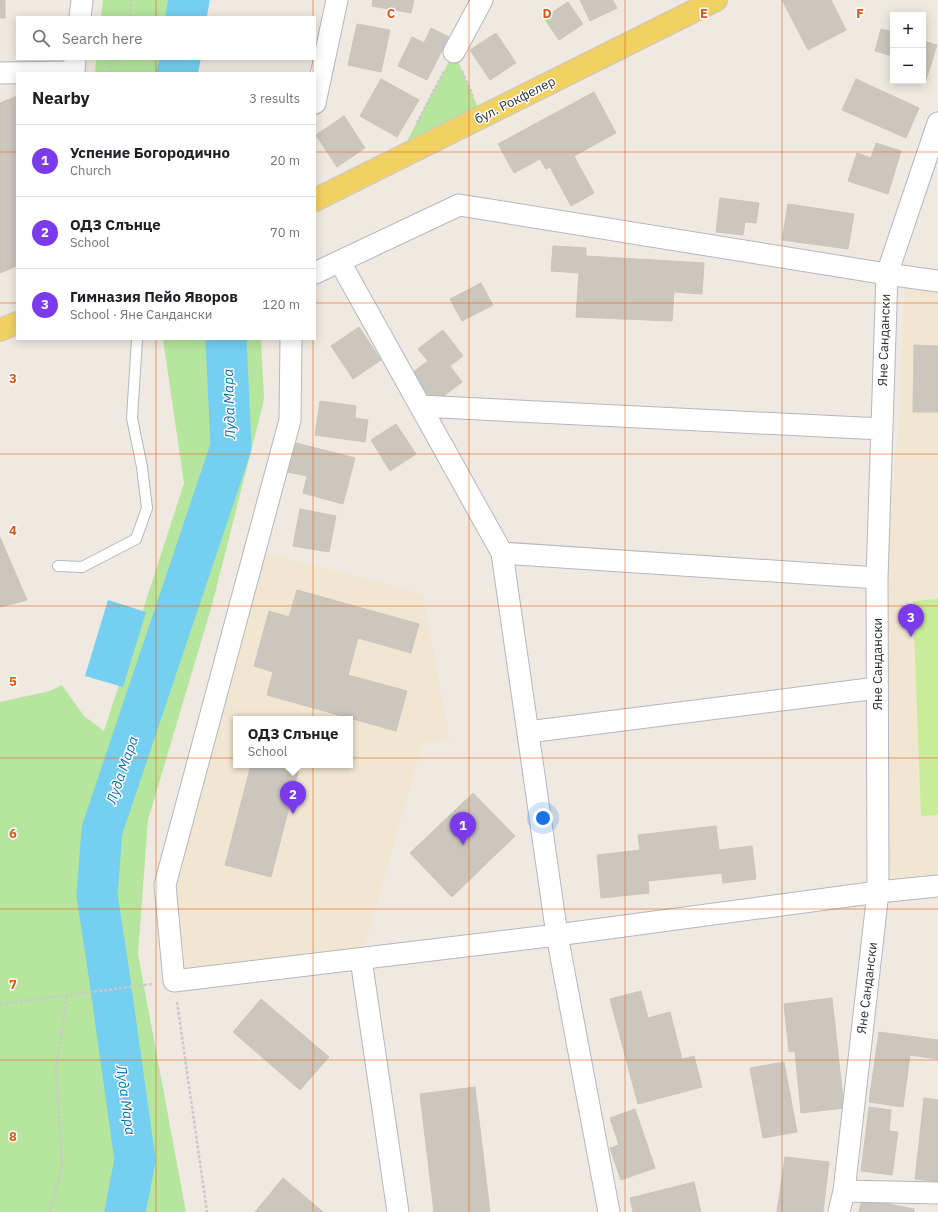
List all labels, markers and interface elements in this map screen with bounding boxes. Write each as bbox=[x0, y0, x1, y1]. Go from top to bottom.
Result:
text: C bbox=[387, 5, 396, 22]
text: D bbox=[542, 5, 552, 22]
text: E bbox=[700, 5, 708, 22]
text: F bbox=[856, 5, 864, 22]
map controls bbox=[890, 12, 926, 84]
button: + bbox=[890, 12, 926, 48]
search box bbox=[16, 16, 316, 60]
icon: search bbox=[30, 27, 52, 49]
text: Search here bbox=[62, 29, 142, 48]
button: − bbox=[890, 48, 926, 84]
street label: бул. Рокфелер bbox=[472, 72, 558, 128]
text: Nearby bbox=[32, 87, 90, 109]
text: 3 results bbox=[249, 90, 300, 107]
text: Успение Богородично bbox=[70, 143, 230, 162]
text: 1 bbox=[41, 152, 49, 169]
text: 20 m bbox=[270, 152, 300, 169]
text: Church bbox=[70, 162, 111, 179]
text: ОДЗ Слънце bbox=[70, 215, 161, 234]
text: 2 bbox=[41, 224, 49, 241]
text: 70 m bbox=[270, 224, 300, 241]
text: School bbox=[70, 234, 110, 251]
text: Гимназия Пейо Яворов bbox=[70, 287, 238, 306]
street label: Яне Сандански bbox=[874, 293, 894, 387]
text: 3 bbox=[41, 296, 49, 313]
text: 120 m bbox=[262, 296, 300, 313]
text: School · Яне Сандански bbox=[70, 306, 212, 323]
water label: Луда Мара bbox=[219, 368, 239, 441]
text: 3 bbox=[9, 370, 17, 387]
text: 4 bbox=[9, 522, 17, 539]
pin: 3 bbox=[898, 604, 924, 637]
street label: Яне Сандански bbox=[869, 618, 886, 710]
text: 5 bbox=[9, 673, 17, 690]
popup bbox=[233, 716, 353, 768]
text: ОДЗ Слънце bbox=[248, 724, 338, 743]
water label: Луда Мара bbox=[102, 734, 142, 807]
text: School bbox=[248, 743, 287, 760]
pin: 2 bbox=[280, 781, 306, 814]
your location bbox=[533, 808, 553, 828]
pin: 1 bbox=[450, 812, 476, 845]
text: 6 bbox=[9, 825, 17, 842]
street label: Яне Сандански bbox=[853, 941, 881, 1035]
text: 7 bbox=[9, 976, 17, 993]
water label: Луда Мара bbox=[112, 1063, 140, 1136]
text: 8 bbox=[9, 1128, 17, 1145]

